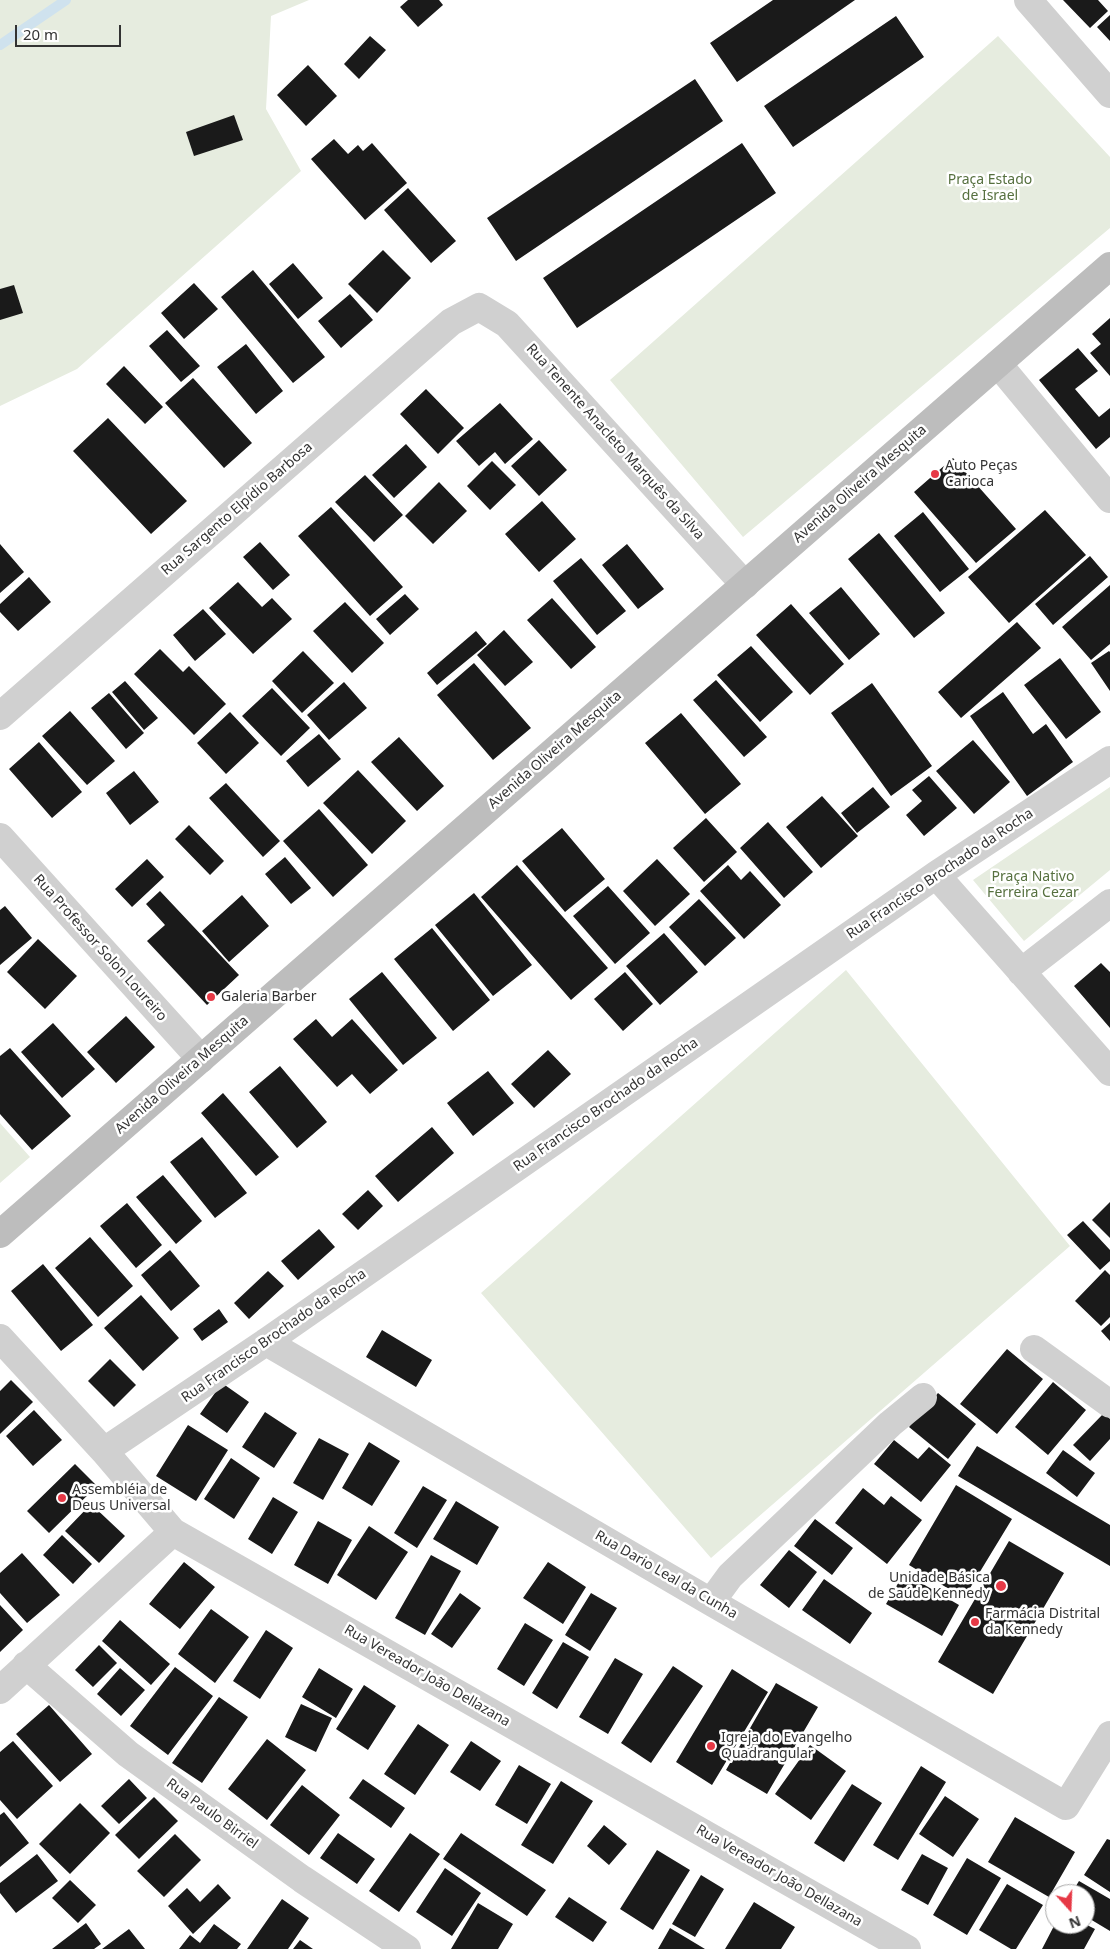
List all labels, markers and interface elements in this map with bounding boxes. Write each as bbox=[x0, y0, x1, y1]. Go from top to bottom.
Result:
scale bar bbox=[18, 15, 124, 47]
text: 20 m bbox=[23, 24, 58, 44]
park label: Praça Estado de Israel bbox=[948, 172, 1032, 204]
street label: Rua Tenente Anacleto Marquês da Silva bbox=[523, 341, 707, 543]
street label: Avenida Oliveira Mesquita bbox=[790, 422, 930, 546]
street label: Rua Sargento Elpídio Barbosa bbox=[158, 439, 316, 579]
place label: Auto Peças Carioca bbox=[945, 458, 1017, 491]
marker: Auto Peças Carioca bbox=[929, 468, 941, 480]
street label: Avenida Oliveira Mesquita bbox=[485, 688, 625, 812]
street label: Rua Francisco Brochado da Rocha bbox=[843, 805, 1037, 943]
park label: Praça Nativo Ferreira Cezar bbox=[987, 869, 1079, 902]
street label: Rua Professor Solon Loureiro bbox=[30, 871, 170, 1025]
place label: Galeria Barber bbox=[221, 989, 316, 1005]
marker: Galeria Barber bbox=[205, 991, 217, 1003]
street label: Avenida Oliveira Mesquita bbox=[112, 1013, 252, 1137]
street label: Rua Francisco Brochado da Rocha bbox=[510, 1035, 702, 1175]
street label: Rua Francisco Brochado da Rocha bbox=[178, 1266, 370, 1406]
place label: Assembléia de Deus Universal bbox=[72, 1482, 171, 1514]
marker: Assembléia de Deus Universal bbox=[56, 1492, 68, 1504]
street label: Rua Dario Leal da Cunha bbox=[592, 1527, 740, 1623]
place label: Unidade Básica de Saúde Kennedy bbox=[868, 1570, 990, 1602]
marker: Unidade Básica de Saúde Kennedy bbox=[994, 1579, 1008, 1593]
place label: Farmácia Distrital da Kennedy bbox=[985, 1606, 1100, 1638]
marker: Farmácia Distrital da Kennedy bbox=[969, 1616, 981, 1628]
street label: Rua Vereador João Dellazana bbox=[341, 1621, 513, 1731]
place label: Igreja do Evangelho Quadrangular bbox=[721, 1730, 852, 1762]
marker: Igreja do Evangelho Quadrangular bbox=[705, 1740, 717, 1752]
street label: Rua Paulo Birriel bbox=[163, 1775, 261, 1853]
street label: Rua Vereador João Dellazana bbox=[693, 1821, 865, 1931]
north arrow bbox=[1045, 1884, 1095, 1934]
text: N bbox=[1066, 1912, 1084, 1933]

